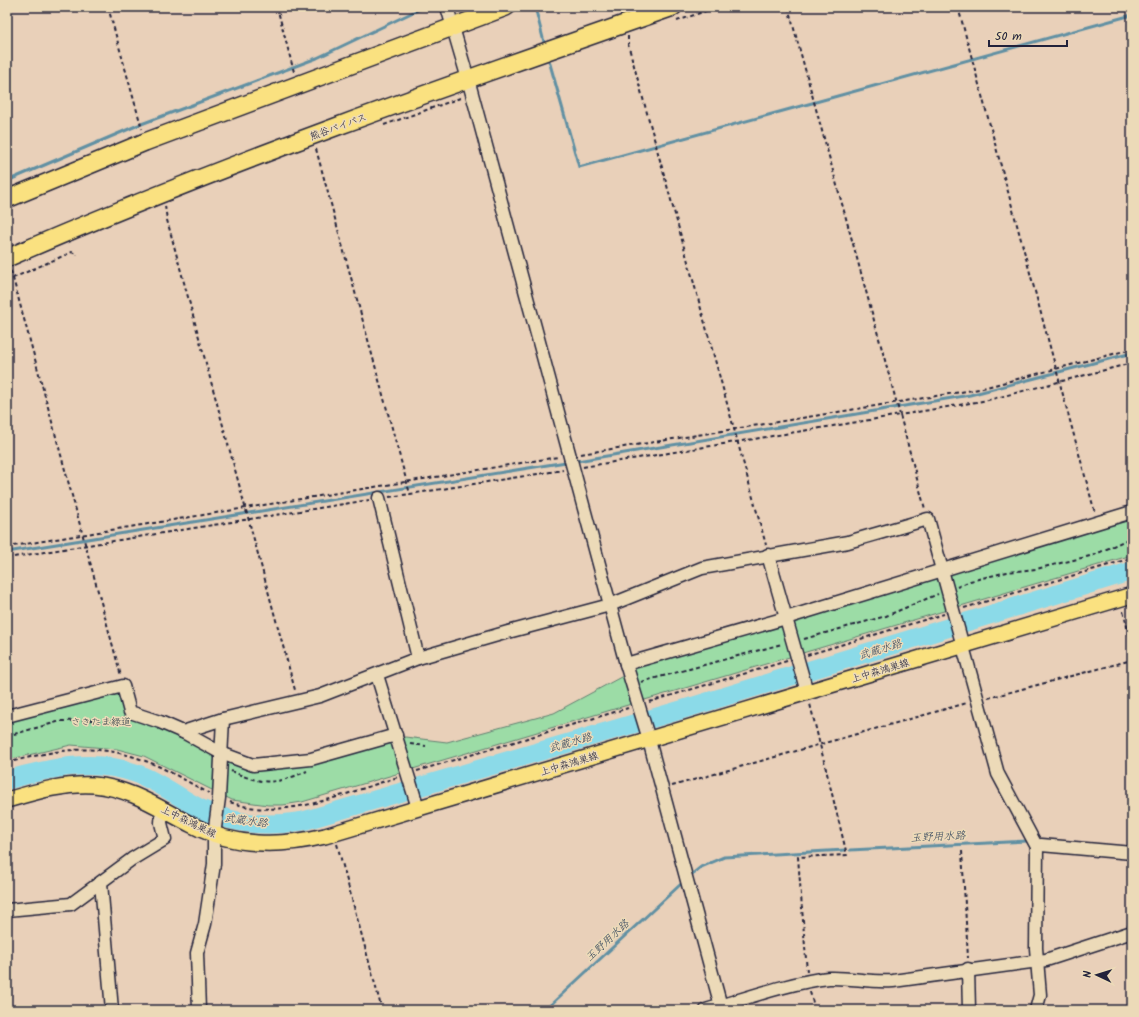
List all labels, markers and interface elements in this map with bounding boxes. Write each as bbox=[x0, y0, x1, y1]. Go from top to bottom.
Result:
scale bar bbox=[989, 22, 1067, 48]
text: 50 m bbox=[995, 27, 1022, 46]
street label: 熊谷バイパス bbox=[308, 109, 369, 145]
water label: 武蔵水路 bbox=[857, 635, 905, 665]
street label: 上中森鴻巣線 bbox=[849, 655, 911, 687]
park label: さきたま緑道 bbox=[71, 714, 131, 730]
water label: 武蔵水路 bbox=[547, 728, 595, 758]
street label: 上中森鴻巣線 bbox=[538, 748, 600, 780]
street label: 上中森鴻巣線 bbox=[158, 802, 219, 842]
water label: 武蔵水路 bbox=[223, 809, 270, 833]
water label: 玉野用水路 bbox=[910, 827, 967, 847]
water label: 玉野用水路 bbox=[581, 915, 635, 966]
north arrow bbox=[1077, 955, 1117, 995]
text: N bbox=[1079, 970, 1097, 978]

